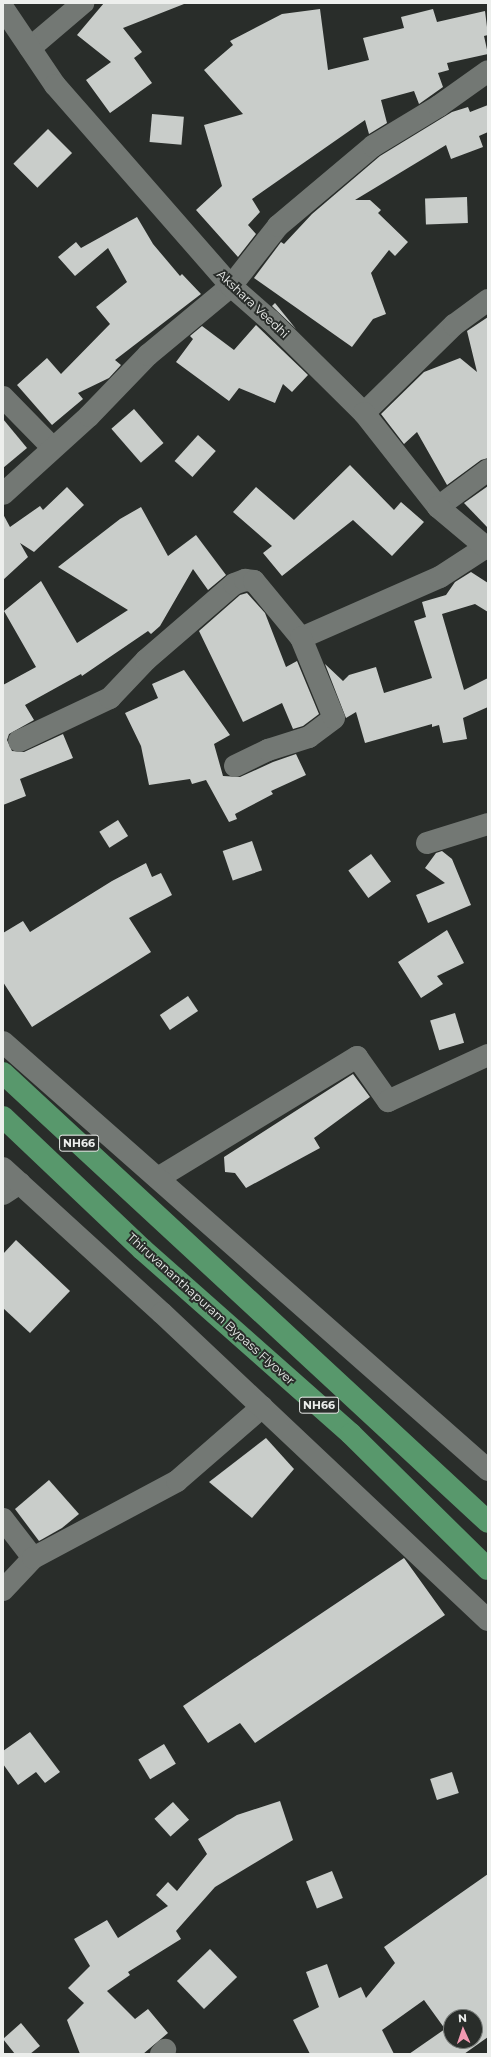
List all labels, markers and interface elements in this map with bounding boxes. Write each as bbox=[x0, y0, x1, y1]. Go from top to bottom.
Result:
street label: Akshara Veedhi bbox=[214, 267, 292, 341]
road number: NH66 bbox=[59, 1134, 99, 1152]
street label: Thiruvananthapuram Bypass Flyover bbox=[125, 1230, 297, 1388]
road number: NH66 bbox=[299, 1396, 339, 1414]
north arrow bbox=[443, 2009, 483, 2049]
text: N bbox=[458, 2011, 467, 2025]

